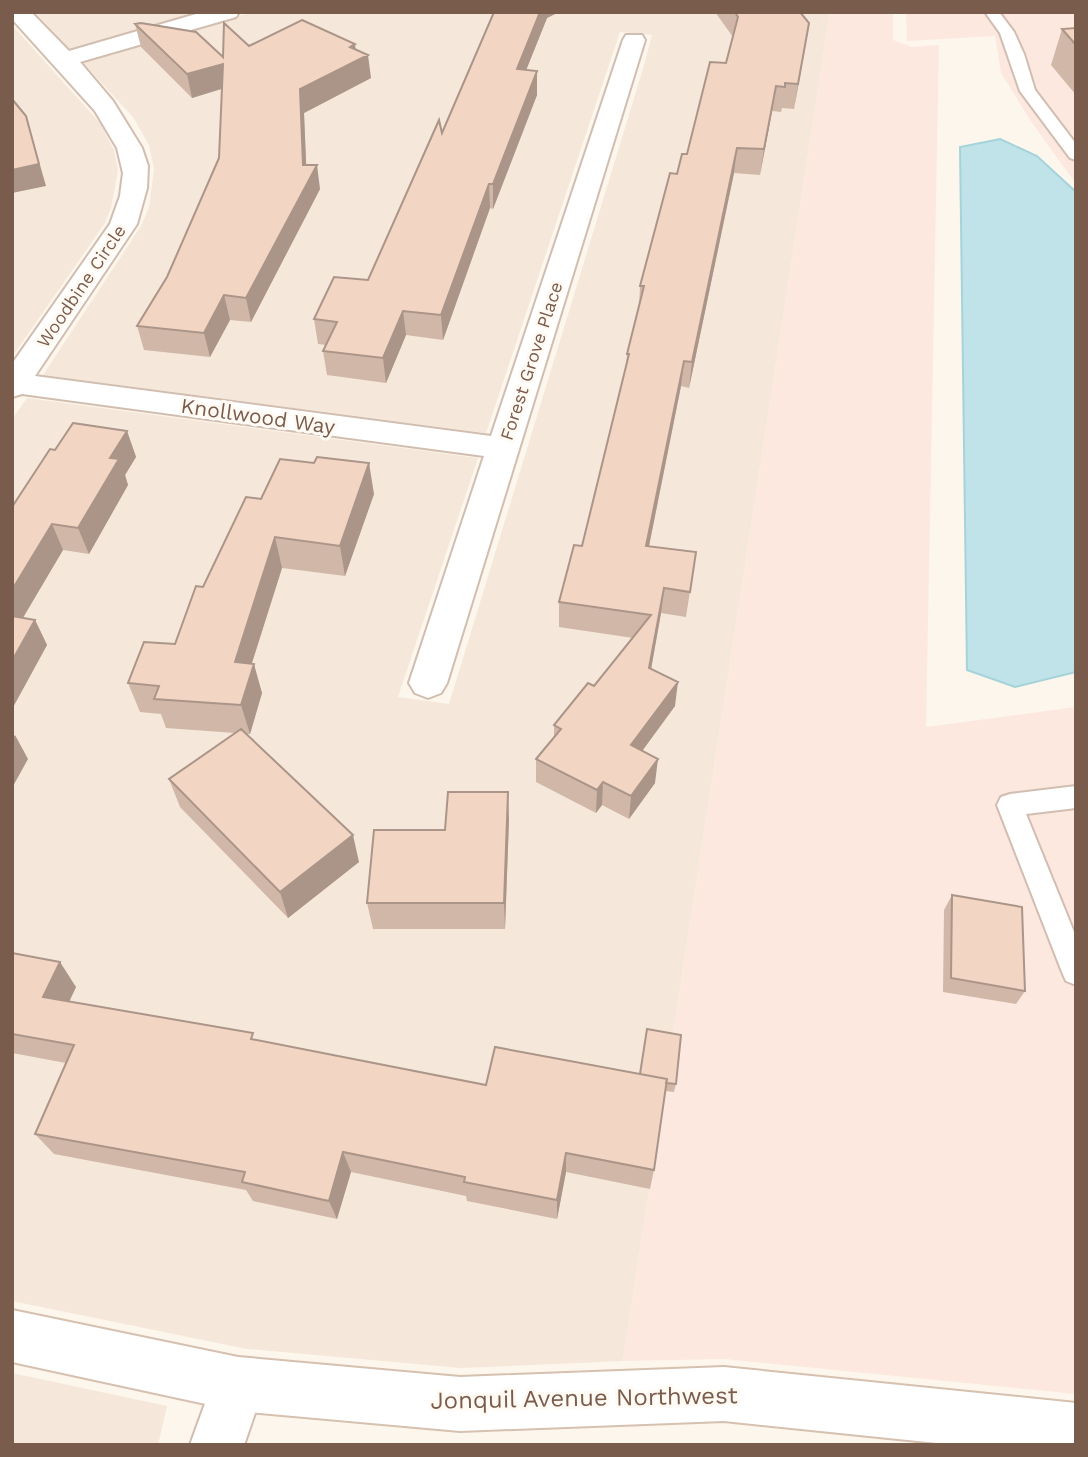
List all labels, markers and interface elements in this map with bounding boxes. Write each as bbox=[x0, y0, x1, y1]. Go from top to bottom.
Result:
street label: Woodbine Circle bbox=[32, 221, 130, 351]
street label: Forest Grove Place bbox=[495, 279, 567, 443]
street label: Knollwood Way bbox=[179, 393, 337, 439]
street label: Jonquil Avenue Northwest bbox=[430, 1381, 738, 1415]

